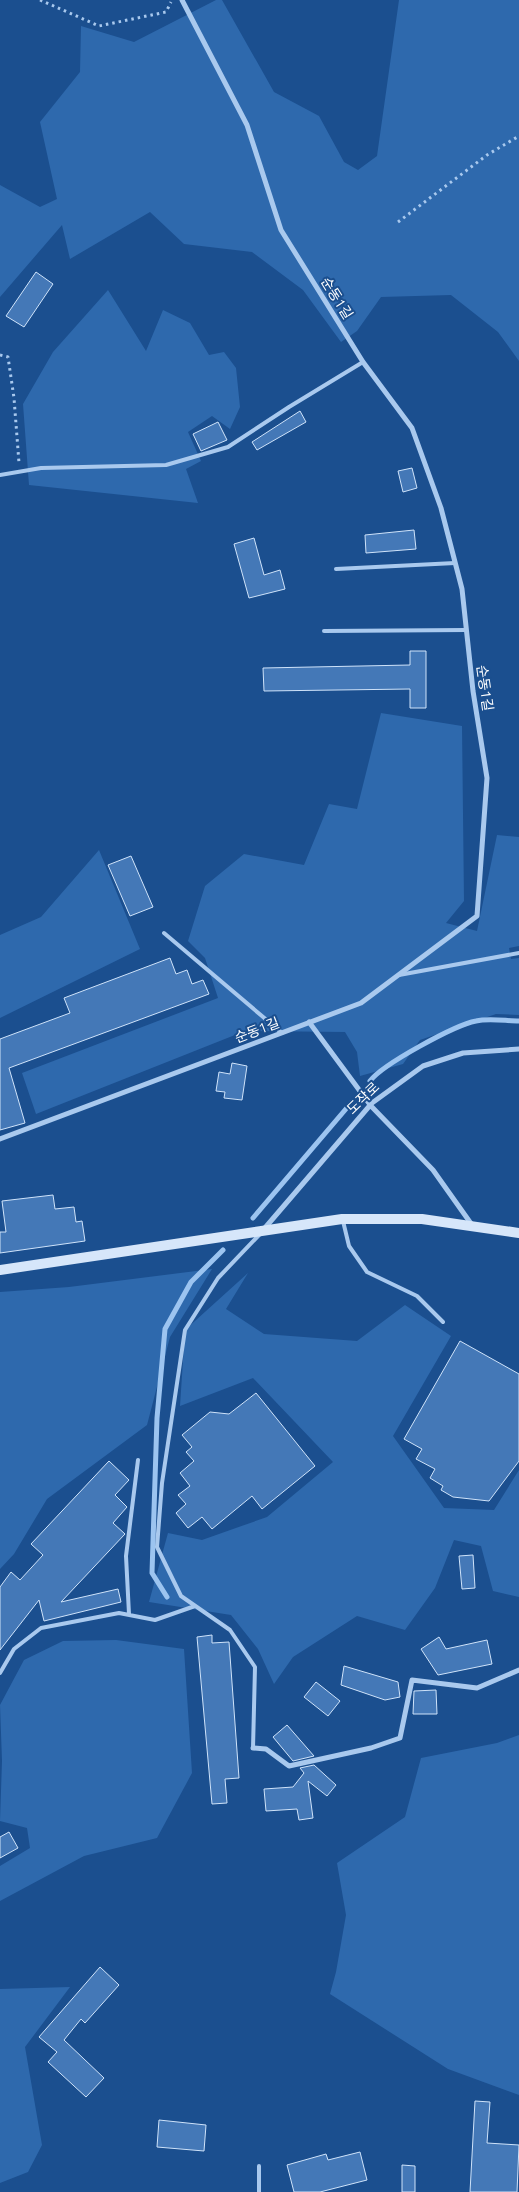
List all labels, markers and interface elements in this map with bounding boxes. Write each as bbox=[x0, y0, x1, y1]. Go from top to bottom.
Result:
street label: 순동1길 bbox=[318, 274, 356, 322]
street label: 순동1길 bbox=[474, 664, 496, 712]
street label: 순동1길 bbox=[232, 1014, 282, 1046]
street label: 도작로 bbox=[344, 1079, 383, 1117]

